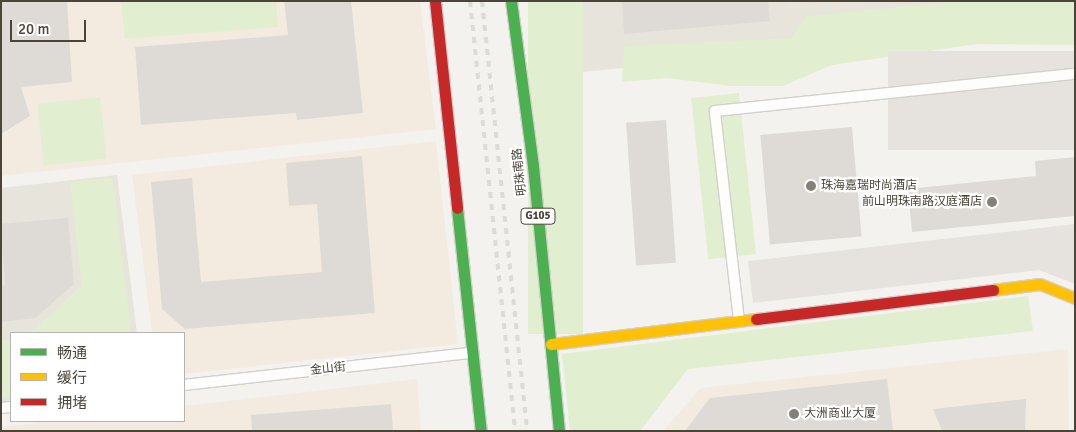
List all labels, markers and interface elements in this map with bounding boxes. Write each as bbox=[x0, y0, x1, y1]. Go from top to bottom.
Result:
scale bar bbox=[12, 10, 89, 42]
text: 20 m bbox=[18, 20, 49, 38]
street label: 明珠南路 bbox=[510, 147, 530, 197]
place label: 珠海嘉瑞时尚酒店 bbox=[821, 179, 917, 193]
marker: 珠海嘉瑞时尚酒店 bbox=[805, 180, 817, 192]
place label: 前山明珠南路汉庭酒店 bbox=[862, 195, 982, 209]
marker: 前山明珠南路汉庭酒店 bbox=[986, 196, 998, 208]
road number: G105 bbox=[519, 208, 557, 225]
legend bbox=[10, 332, 185, 422]
text: 畅通 bbox=[57, 344, 87, 362]
street label: 金山街 bbox=[309, 360, 347, 378]
text: 缓行 bbox=[57, 369, 87, 387]
text: 拥堵 bbox=[57, 394, 87, 412]
place label: 大洲商业大厦 bbox=[804, 407, 876, 421]
marker: 大洲商业大厦 bbox=[788, 408, 800, 420]

